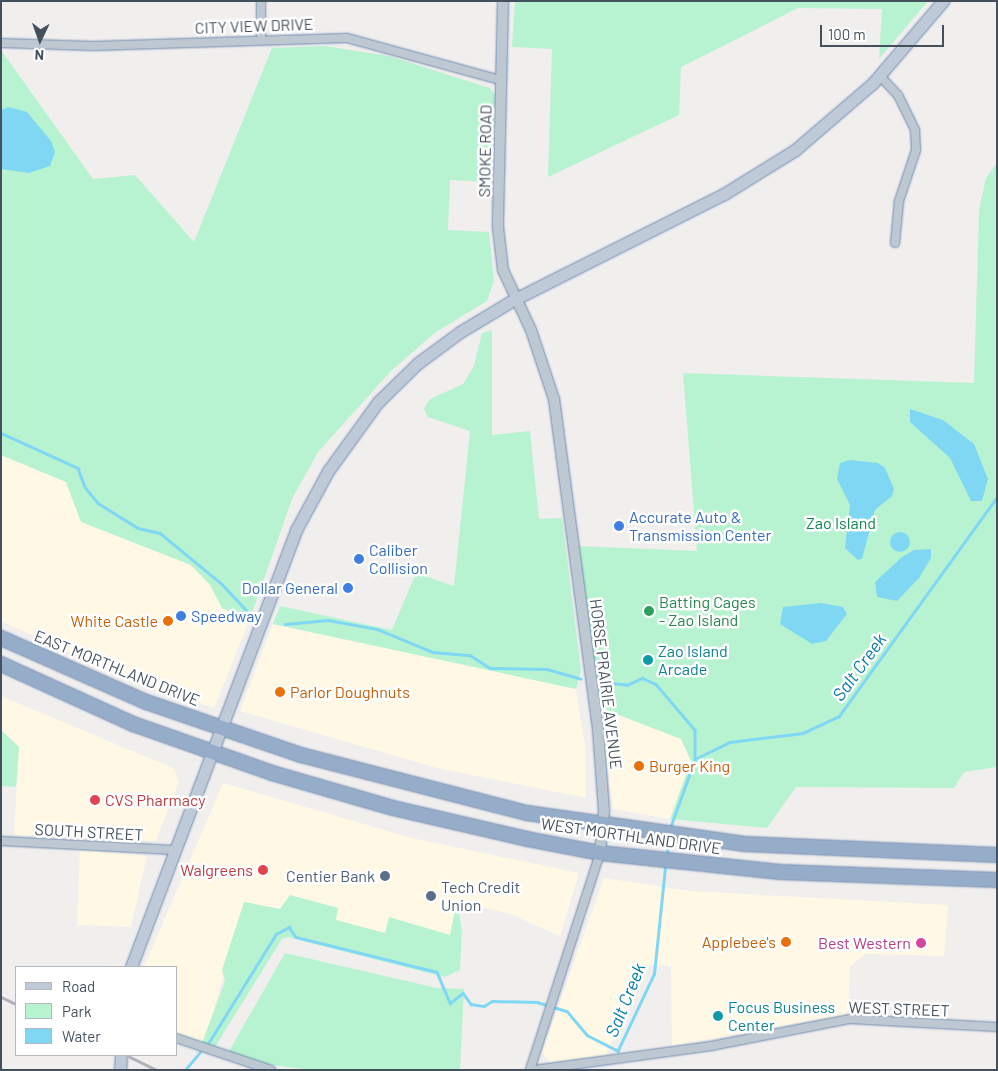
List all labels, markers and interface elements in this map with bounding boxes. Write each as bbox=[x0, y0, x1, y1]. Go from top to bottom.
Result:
street label: CITY VIEW DRIVE bbox=[194, 14, 314, 38]
north arrow bbox=[15, 15, 65, 65]
scale bar bbox=[823, 15, 947, 47]
text: 100 m bbox=[828, 25, 866, 43]
text: N bbox=[34, 47, 44, 64]
street label: SMOKE ROAD bbox=[475, 104, 495, 198]
place label: Accurate Auto & Transmission Center bbox=[629, 507, 771, 545]
park label: Zao Island bbox=[806, 513, 876, 533]
marker: Accurate Auto & Transmission Center bbox=[613, 520, 625, 532]
place label: Caliber Collision bbox=[369, 540, 428, 578]
marker: Caliber Collision bbox=[353, 553, 365, 565]
place label: Dollar General bbox=[242, 578, 338, 598]
marker: Dollar General bbox=[342, 582, 354, 594]
place label: Batting Cages - Zao Island bbox=[659, 592, 756, 630]
street label: HORSE PRAIRIE AVENUE bbox=[586, 598, 626, 770]
marker: Batting Cages - Zao Island bbox=[643, 605, 655, 617]
place label: Speedway bbox=[191, 606, 262, 626]
marker: Speedway bbox=[175, 610, 187, 622]
place label: White Castle bbox=[70, 611, 158, 631]
marker: White Castle bbox=[162, 615, 174, 627]
street label: EAST MORTHLAND DRIVE bbox=[31, 626, 203, 710]
water label: Salt Creek bbox=[827, 629, 891, 705]
place label: Zao Island Arcade bbox=[658, 641, 728, 679]
marker: Zao Island Arcade bbox=[642, 654, 654, 666]
place label: Parlor Doughnuts bbox=[290, 682, 410, 702]
marker: Parlor Doughnuts bbox=[274, 686, 286, 698]
place label: Burger King bbox=[649, 756, 730, 776]
marker: Burger King bbox=[633, 760, 645, 772]
place label: CVS Pharmacy bbox=[105, 790, 206, 810]
marker: CVS Pharmacy bbox=[89, 794, 101, 806]
street label: WEST MORTHLAND DRIVE bbox=[540, 814, 722, 858]
street label: SOUTH STREET bbox=[34, 820, 144, 844]
place label: Walgreens bbox=[180, 860, 253, 880]
marker: Walgreens bbox=[257, 864, 269, 876]
place label: Centier Bank bbox=[286, 866, 375, 886]
marker: Centier Bank bbox=[379, 870, 391, 882]
place label: Tech Credit Union bbox=[441, 877, 520, 915]
marker: Tech Credit Union bbox=[425, 890, 437, 902]
place label: Applebee's bbox=[702, 932, 776, 952]
place label: Best Western bbox=[818, 933, 911, 953]
marker: Applebee's bbox=[780, 936, 792, 948]
marker: Best Western bbox=[915, 937, 927, 949]
water label: Salt Creek bbox=[600, 960, 650, 1040]
legend bbox=[15, 966, 178, 1056]
text: Road bbox=[62, 977, 95, 995]
place label: Focus Business Center bbox=[728, 997, 835, 1035]
street label: WEST STREET bbox=[848, 998, 950, 1020]
text: Park bbox=[62, 1002, 91, 1020]
marker: Focus Business Center bbox=[712, 1010, 724, 1022]
text: Water bbox=[62, 1027, 101, 1045]

